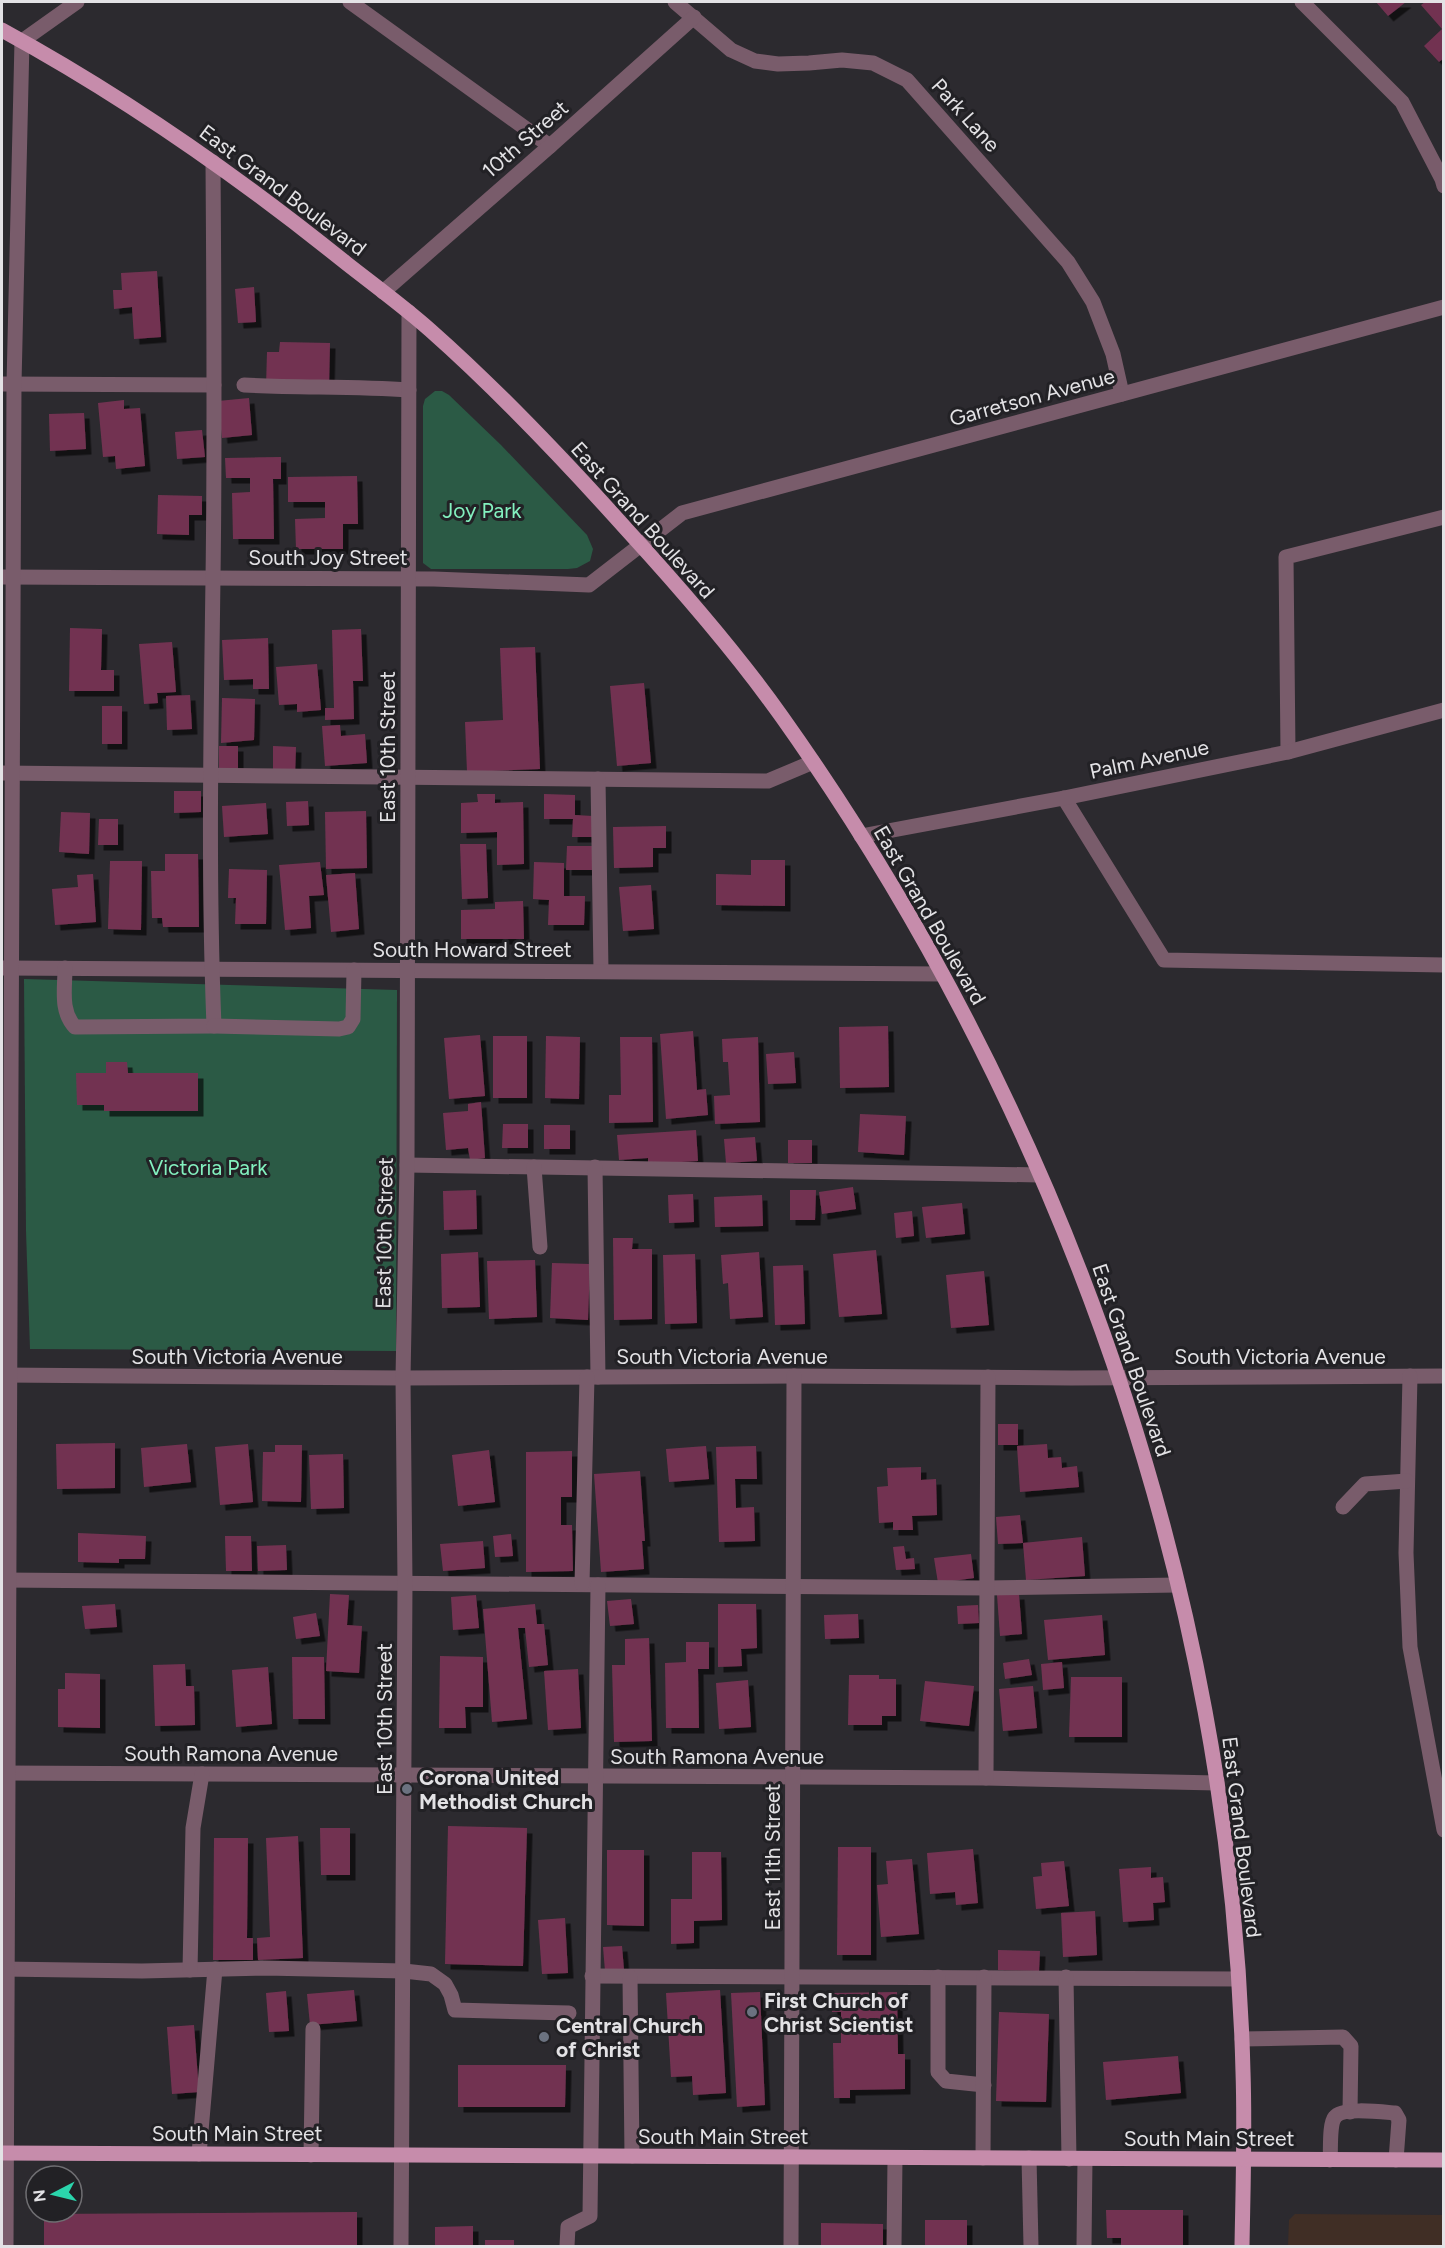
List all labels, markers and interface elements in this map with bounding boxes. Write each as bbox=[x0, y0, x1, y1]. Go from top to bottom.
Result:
street label: Park Lane bbox=[927, 73, 1005, 157]
street label: 10th Street bbox=[477, 95, 573, 183]
street label: East Grand Boulevard bbox=[195, 119, 371, 261]
street label: Garretson Avenue bbox=[947, 363, 1117, 431]
street label: East Grand Boulevard bbox=[566, 436, 720, 604]
park label: Joy Park bbox=[443, 498, 522, 523]
street label: South Joy Street bbox=[248, 545, 408, 570]
street label: East 10th Street bbox=[375, 671, 400, 823]
street label: Palm Avenue bbox=[1087, 734, 1211, 784]
street label: East Grand Boulevard bbox=[869, 821, 991, 1009]
street label: South Howard Street bbox=[372, 937, 572, 962]
park label: Victoria Park bbox=[149, 1155, 268, 1180]
street label: East 10th Street bbox=[370, 1157, 398, 1309]
street label: East Grand Boulevard bbox=[1087, 1260, 1177, 1460]
street label: South Victoria Avenue bbox=[131, 1344, 343, 1369]
street label: South Victoria Avenue bbox=[616, 1344, 828, 1369]
street label: South Victoria Avenue bbox=[1174, 1344, 1386, 1369]
street label: East 10th Street bbox=[372, 1643, 397, 1795]
street label: East Grand Boulevard bbox=[1217, 1735, 1267, 1939]
street label: South Ramona Avenue bbox=[124, 1741, 338, 1766]
street label: South Ramona Avenue bbox=[610, 1744, 824, 1769]
place label: Corona United Methodist Church bbox=[419, 1765, 593, 1814]
marker: Corona United Methodist Church bbox=[400, 1782, 414, 1796]
street label: East 11th Street bbox=[760, 1783, 785, 1931]
place label: First Church of Christ Scientist bbox=[764, 1988, 913, 2037]
marker: First Church of Christ Scientist bbox=[745, 2005, 759, 2019]
place label: Central Church of Christ bbox=[556, 2013, 703, 2062]
marker: Central Church of Christ bbox=[537, 2030, 551, 2044]
street label: South Main Street bbox=[152, 2121, 322, 2146]
street label: South Main Street bbox=[638, 2124, 808, 2149]
street label: South Main Street bbox=[1124, 2126, 1294, 2151]
north arrow bbox=[24, 2164, 84, 2224]
text: N bbox=[29, 2188, 50, 2203]

